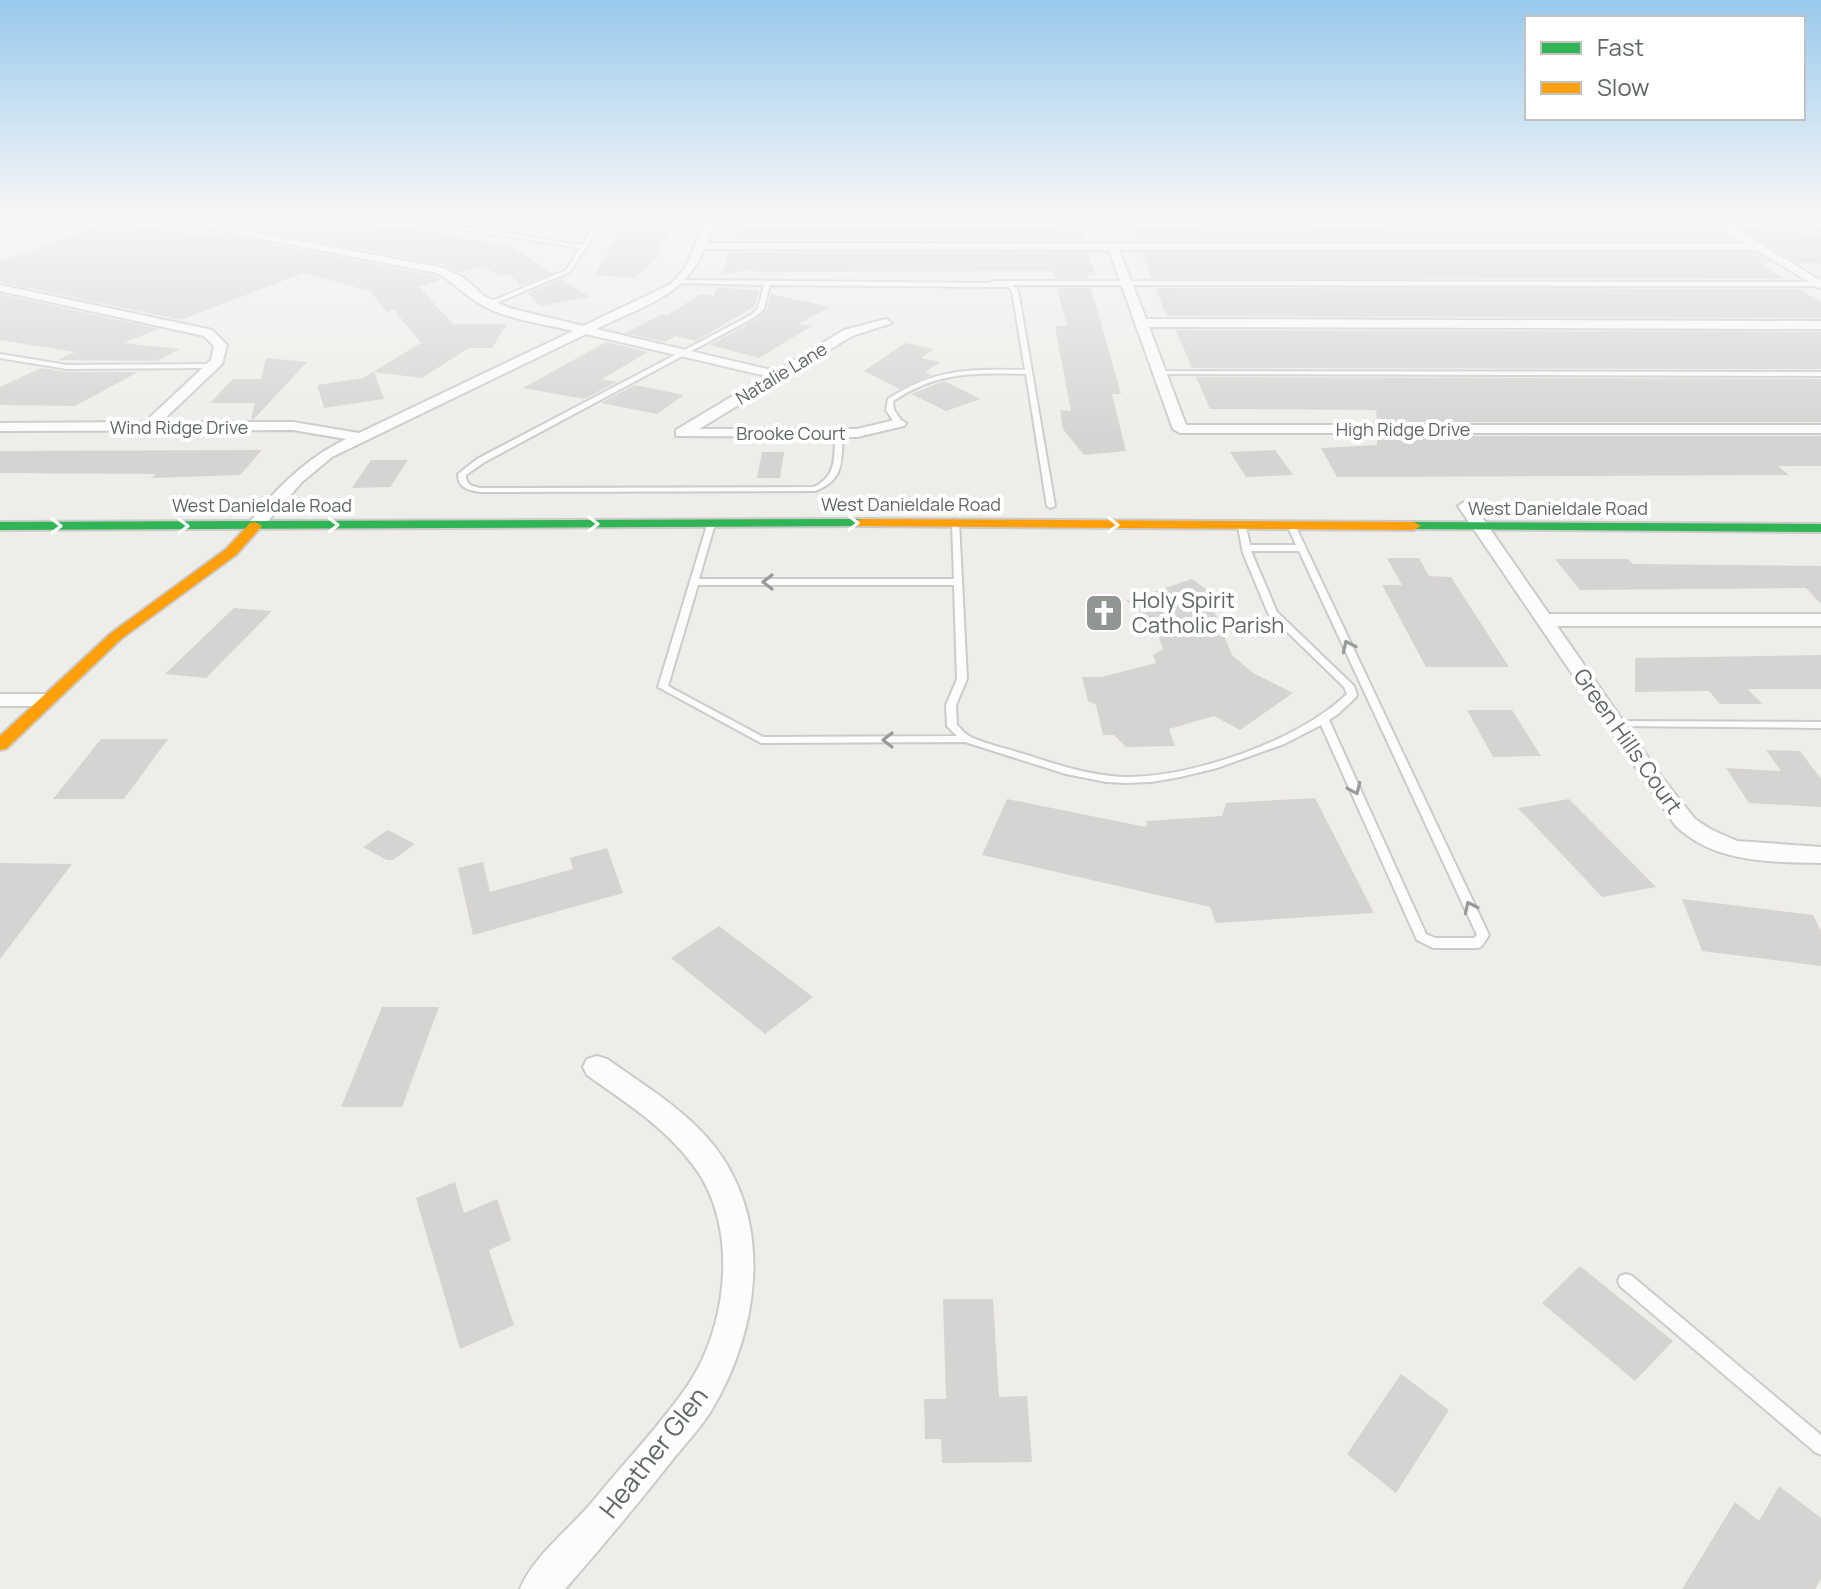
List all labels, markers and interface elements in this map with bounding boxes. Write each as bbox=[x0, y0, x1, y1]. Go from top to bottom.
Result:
legend bbox=[1525, 16, 1805, 120]
text: Fast bbox=[1597, 30, 1644, 63]
text: Slow bbox=[1597, 70, 1650, 103]
street label: Natalie Lane bbox=[731, 336, 831, 410]
street label: Wind Ridge Drive bbox=[110, 415, 248, 439]
street label: High Ridge Drive bbox=[1336, 417, 1470, 441]
street label: Brooke Court bbox=[736, 421, 846, 445]
street label: West Danieldale Road bbox=[821, 492, 1001, 516]
street label: West Danieldale Road bbox=[172, 493, 352, 517]
street label: West Danieldale Road bbox=[1468, 496, 1648, 520]
one-way arrow bbox=[847, 514, 860, 532]
one-way arrow bbox=[587, 515, 600, 533]
one-way arrow bbox=[327, 516, 340, 534]
one-way arrow bbox=[50, 517, 63, 535]
one-way arrow bbox=[177, 517, 190, 535]
one-way arrow bbox=[1107, 517, 1120, 534]
one-way arrow bbox=[761, 573, 774, 591]
place label: Holy Spirit Catholic Parish bbox=[1132, 585, 1284, 640]
church icon: Holy Spirit Catholic Parish bbox=[1083, 592, 1125, 634]
one-way arrow bbox=[1342, 640, 1358, 654]
street label: Green Hills Court bbox=[1567, 662, 1689, 820]
one-way arrow bbox=[881, 731, 894, 749]
one-way arrow bbox=[1345, 781, 1361, 795]
one-way arrow bbox=[1464, 901, 1480, 915]
street label: Heather Glen bbox=[590, 1379, 716, 1525]

